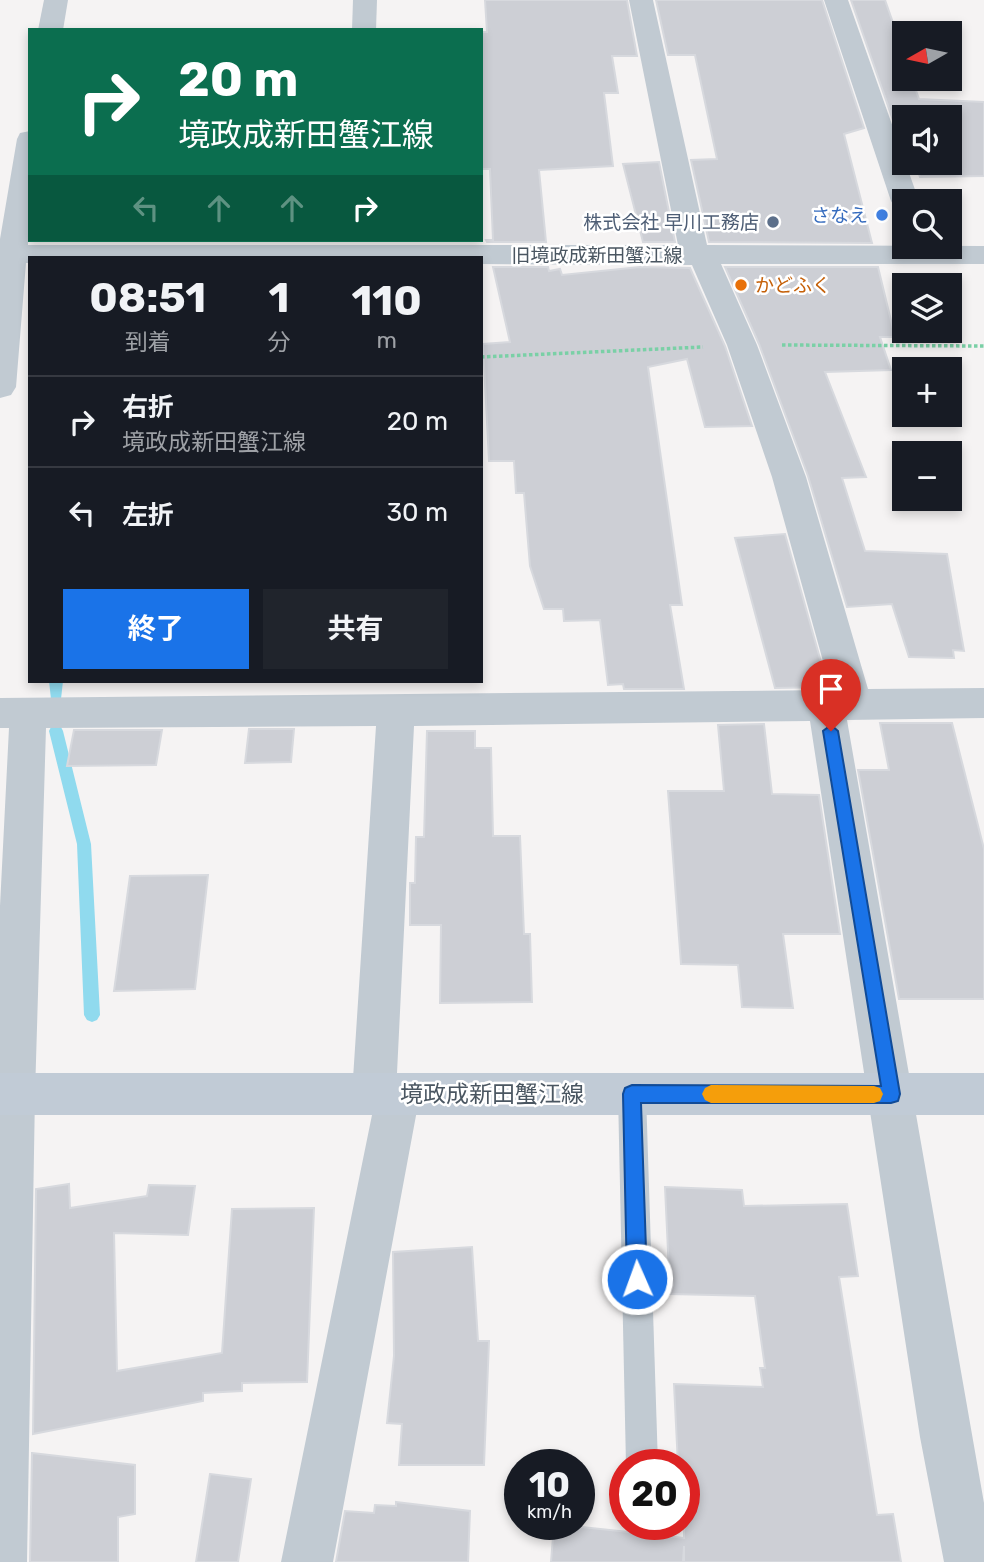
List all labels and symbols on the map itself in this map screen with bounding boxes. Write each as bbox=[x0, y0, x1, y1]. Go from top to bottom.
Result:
north arrow bbox=[892, 21, 962, 91]
place label: さなえ bbox=[811, 204, 868, 227]
marker: さなえ bbox=[874, 207, 890, 223]
place label: 株式会社 早川工務店 bbox=[583, 211, 759, 234]
marker: 株式会社 早川工務店 bbox=[765, 214, 781, 230]
street label: 旧境政成新田蟹江線 bbox=[511, 244, 683, 267]
place label: かどふく bbox=[755, 274, 831, 297]
marker: かどふく bbox=[733, 277, 749, 293]
pin bbox=[801, 659, 861, 731]
street label: 境政成新田蟹江線 bbox=[400, 1080, 584, 1108]
position arrow bbox=[600, 1242, 674, 1316]
speed limit sign: 20 bbox=[609, 1449, 700, 1540]

